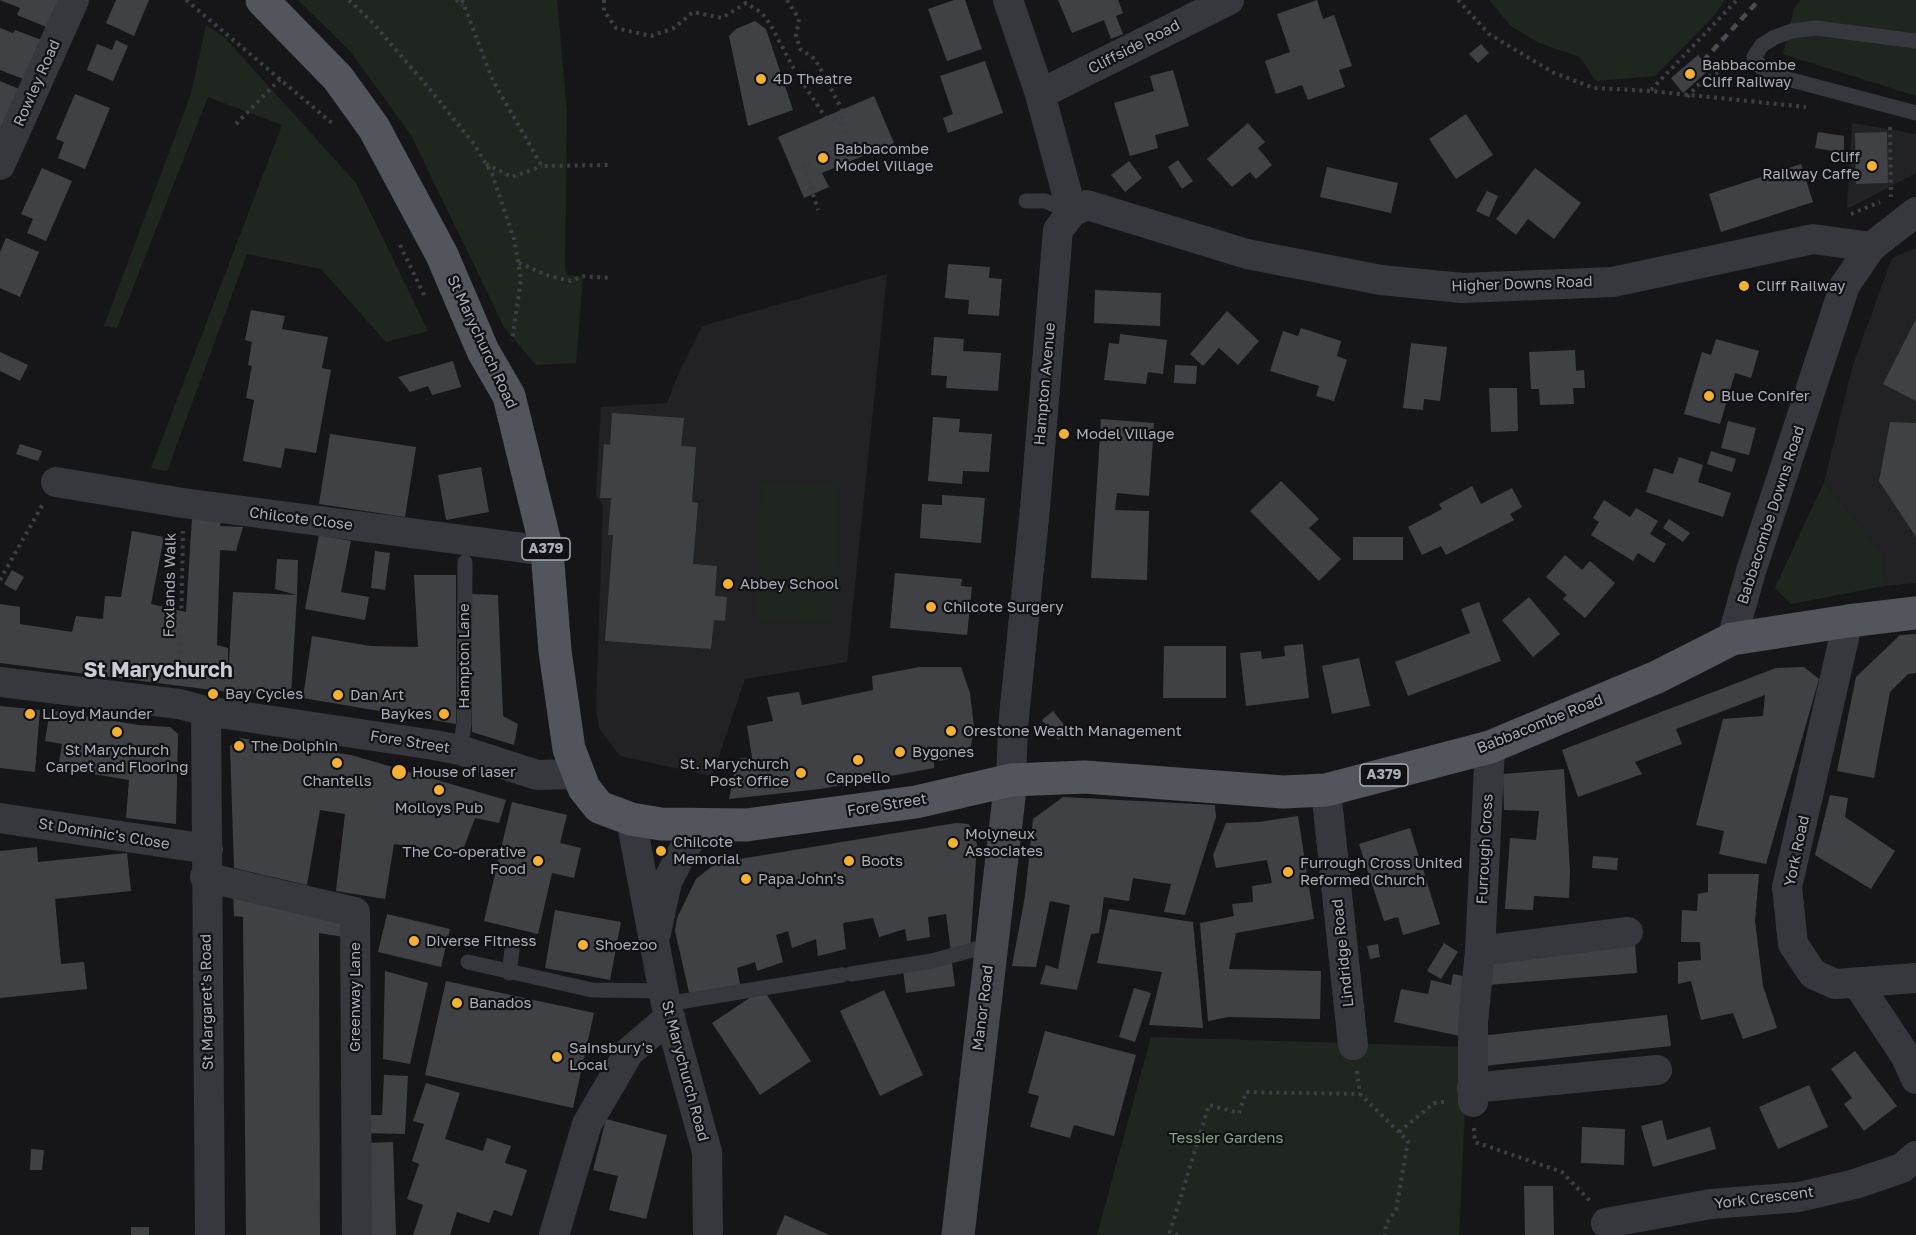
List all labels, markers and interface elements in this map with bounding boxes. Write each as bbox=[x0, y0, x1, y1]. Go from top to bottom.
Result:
street label: Cliffside Road bbox=[1085, 16, 1183, 78]
street label: Rowley Road bbox=[10, 37, 64, 129]
place label: Babbacombe Cliff Railway bbox=[1702, 56, 1796, 91]
marker: Babbacombe Cliff Railway bbox=[1683, 67, 1697, 81]
place label: 4D Theatre bbox=[773, 70, 852, 88]
marker: 4D Theatre bbox=[754, 72, 768, 86]
place label: Babbacombe Model Village bbox=[835, 140, 933, 175]
place label: Cliff Railway Caffe bbox=[1762, 148, 1860, 183]
marker: Babbacombe Model Village bbox=[816, 151, 830, 165]
marker: Cliff Railway Caffe bbox=[1865, 159, 1879, 173]
street label: St Marychurch Road bbox=[443, 273, 521, 411]
street label: Higher Downs Road bbox=[1451, 273, 1593, 295]
place label: Cliff Railway bbox=[1756, 277, 1845, 295]
marker: Cliff Railway bbox=[1737, 279, 1751, 293]
street label: Hampton Avenue bbox=[1031, 322, 1059, 446]
place label: Blue Conifer bbox=[1721, 387, 1810, 405]
marker: Blue Conifer bbox=[1702, 389, 1716, 403]
street label: Babbacombe Downs Road bbox=[1734, 423, 1808, 607]
place label: Model Village bbox=[1076, 425, 1174, 443]
marker: Model Village bbox=[1057, 427, 1071, 441]
street label: Chilcote Close bbox=[248, 504, 354, 534]
street label: Foxlands Walk bbox=[160, 533, 180, 637]
road number: A379 bbox=[522, 538, 570, 560]
place label: Abbey School bbox=[740, 575, 839, 593]
marker: Abbey School bbox=[721, 577, 735, 591]
place label: Chilcote Surgery bbox=[943, 598, 1064, 616]
marker: Chilcote Surgery bbox=[924, 600, 938, 614]
street label: Hampton Lane bbox=[455, 603, 473, 709]
district label: St Marychurch bbox=[83, 657, 233, 683]
place label: Bay Cycles bbox=[225, 685, 303, 703]
place label: Dan Art bbox=[350, 686, 404, 704]
marker: Bay Cycles bbox=[206, 687, 220, 701]
marker: Dan Art bbox=[331, 688, 345, 702]
street label: Babbacombe Road bbox=[1474, 690, 1606, 758]
place label: LLoyd Maunder bbox=[42, 705, 152, 723]
place label: Baykes bbox=[381, 705, 432, 723]
marker: LLoyd Maunder bbox=[23, 707, 37, 721]
marker: Baykes bbox=[437, 707, 451, 721]
place label: Orestone Wealth Management bbox=[963, 722, 1182, 740]
marker: Orestone Wealth Management bbox=[944, 724, 958, 738]
marker: St Marychurch Carpet and Flooring bbox=[110, 725, 124, 739]
street label: Fore Street bbox=[369, 727, 451, 757]
place label: The Dolphin bbox=[251, 737, 338, 755]
marker: The Dolphin bbox=[232, 739, 246, 753]
place label: St Marychurch Carpet and Flooring bbox=[46, 741, 188, 776]
place label: Bygones bbox=[912, 743, 974, 761]
marker: Bygones bbox=[893, 745, 907, 759]
marker: Cappello bbox=[851, 753, 865, 767]
place label: St. Marychurch Post Office bbox=[680, 755, 789, 790]
marker: Chantells bbox=[330, 756, 344, 770]
marker: House of laser bbox=[390, 763, 408, 781]
place label: House of laser bbox=[412, 763, 516, 781]
road number: A379 bbox=[1360, 764, 1408, 786]
marker: St. Marychurch Post Office bbox=[794, 766, 808, 780]
place label: Cappello bbox=[826, 769, 890, 787]
place label: Chantells bbox=[302, 772, 372, 790]
marker: Molloys Pub bbox=[432, 783, 446, 797]
street label: Fore Street bbox=[846, 790, 928, 820]
street label: Furrough Cross bbox=[1473, 793, 1497, 905]
place label: Molloys Pub bbox=[395, 799, 483, 817]
street label: York Road bbox=[1781, 814, 1813, 888]
street label: St Dominic's Close bbox=[37, 815, 171, 853]
place label: Molyneux Associates bbox=[965, 825, 1043, 860]
place label: Chilcote Memorial bbox=[673, 833, 740, 868]
marker: Molyneux Associates bbox=[946, 836, 960, 850]
place label: The Co-operative Food bbox=[402, 843, 526, 878]
marker: Chilcote Memorial bbox=[654, 844, 668, 858]
place label: Boots bbox=[861, 852, 903, 870]
marker: The Co-operative Food bbox=[531, 854, 545, 868]
marker: Boots bbox=[842, 854, 856, 868]
place label: Furrough Cross United Reformed Church bbox=[1300, 854, 1462, 889]
marker: Furrough Cross United Reformed Church bbox=[1281, 865, 1295, 879]
place label: Papa John's bbox=[758, 870, 844, 888]
marker: Papa John's bbox=[739, 872, 753, 886]
street label: Lindridge Road bbox=[1328, 898, 1358, 1008]
place label: Diverse Fitness bbox=[426, 932, 536, 950]
street label: St Margaret's Road bbox=[197, 934, 217, 1070]
marker: Diverse Fitness bbox=[407, 934, 421, 948]
place label: Shoezoo bbox=[595, 936, 657, 954]
marker: Shoezoo bbox=[576, 938, 590, 952]
street label: Greenway Lane bbox=[346, 942, 364, 1052]
street label: Manor Road bbox=[969, 964, 997, 1052]
place label: Banados bbox=[469, 994, 531, 1012]
marker: Banados bbox=[450, 996, 464, 1010]
street label: St Marychurch Road bbox=[658, 999, 712, 1143]
place label: Sainsbury's Local bbox=[569, 1039, 653, 1074]
marker: Sainsbury's Local bbox=[550, 1050, 564, 1064]
park label: Tessier Gardens bbox=[1169, 1129, 1283, 1147]
street label: York Crescent bbox=[1713, 1183, 1815, 1213]

